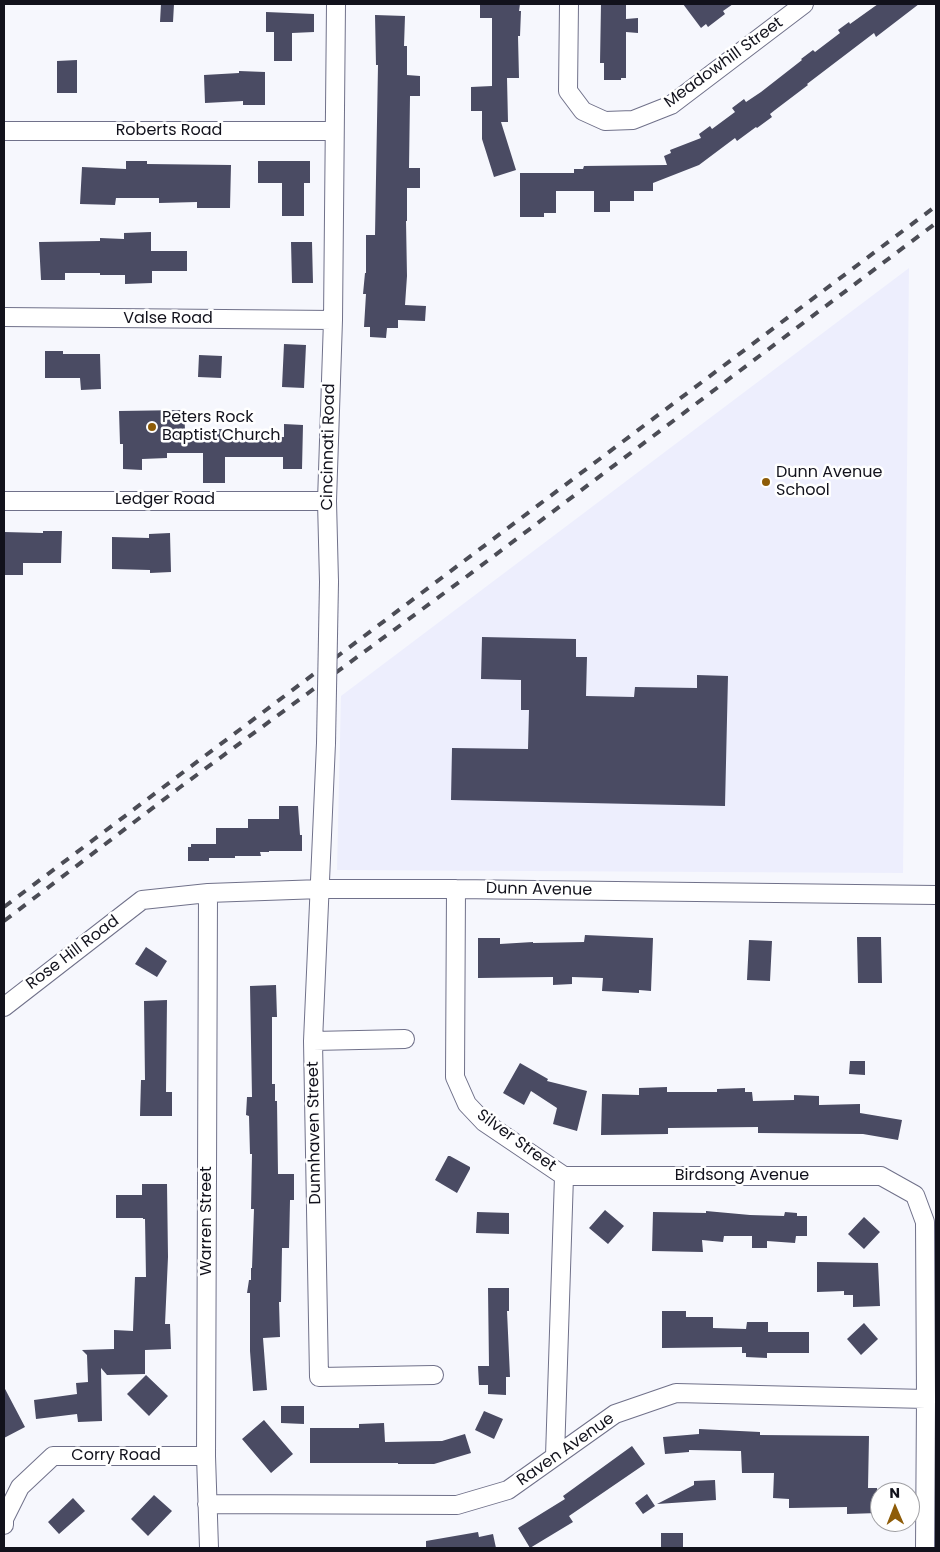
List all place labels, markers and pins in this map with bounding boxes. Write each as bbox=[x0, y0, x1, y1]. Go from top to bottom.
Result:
place label: Peters Rock Baptist Church bbox=[162, 408, 280, 446]
marker: Peters Rock Baptist Church bbox=[146, 421, 158, 433]
place label: Dunn Avenue School bbox=[776, 463, 882, 501]
marker: Dunn Avenue School bbox=[760, 476, 772, 488]

